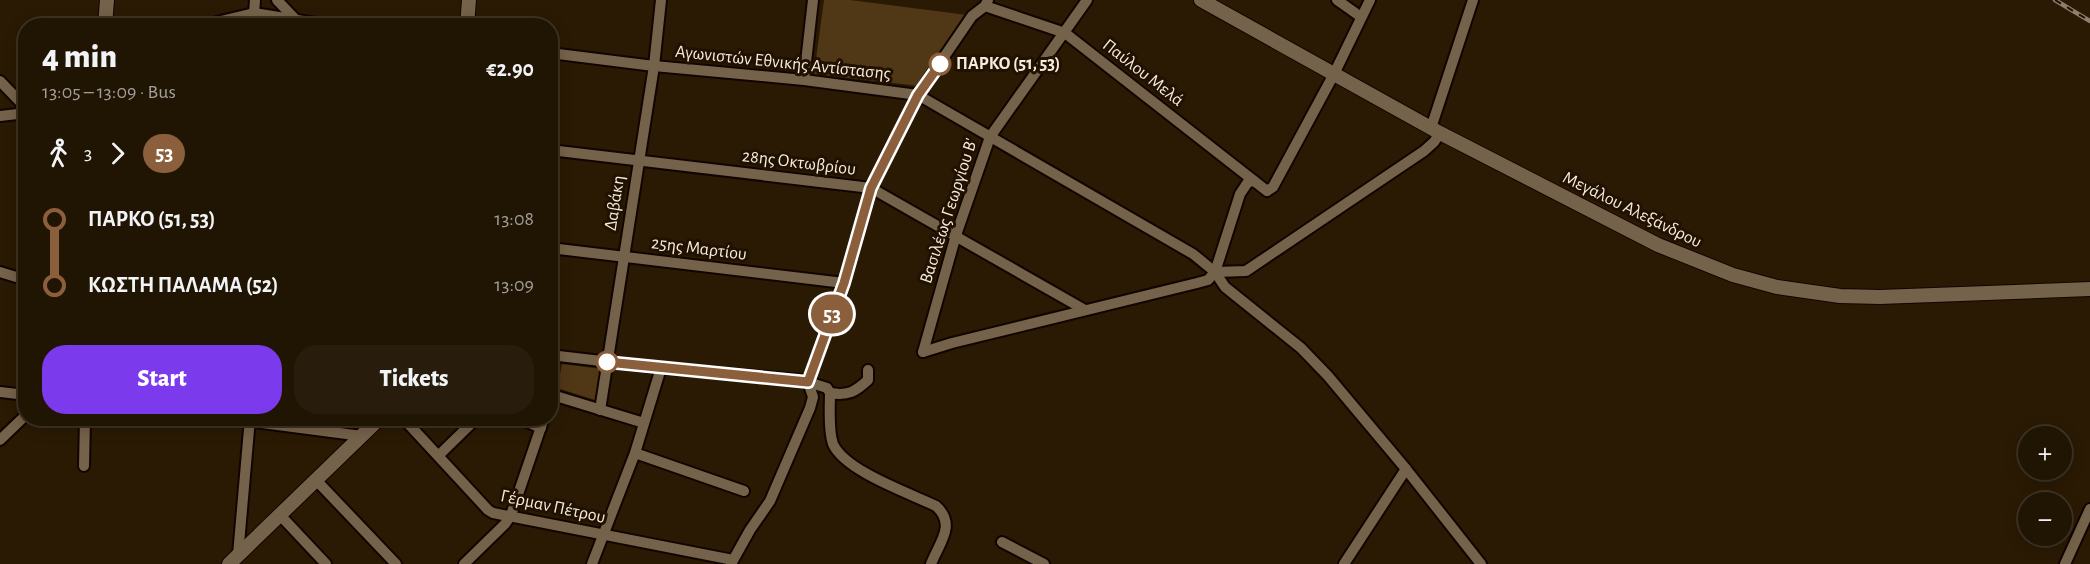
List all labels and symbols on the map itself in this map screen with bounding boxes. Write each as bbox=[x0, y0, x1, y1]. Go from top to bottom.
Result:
street label: Παύλου Μελά bbox=[1099, 36, 1187, 110]
street label: Αγωνιστών Εθνικής Αντίστασης bbox=[674, 42, 892, 83]
marker: ΠΑΡΚΟ (51, 53) bbox=[929, 53, 951, 75]
place label: ΠΑΡΚΟ (51, 53) bbox=[956, 55, 1060, 73]
street label: Βασιλέως Γεωργίου Β' bbox=[916, 136, 981, 286]
street label: 28ης Οκτωβρίου bbox=[741, 146, 857, 179]
street label: Μεγάλου Αλεξάνδρου bbox=[1560, 169, 1704, 251]
street label: Δαβάκη bbox=[602, 174, 628, 232]
street label: 25ης Μαρτίου bbox=[650, 233, 748, 264]
line badge: 53 bbox=[805, 294, 859, 334]
unlabelled marker bbox=[596, 351, 618, 373]
street label: Γέρμαν Πέτρου bbox=[499, 487, 607, 527]

